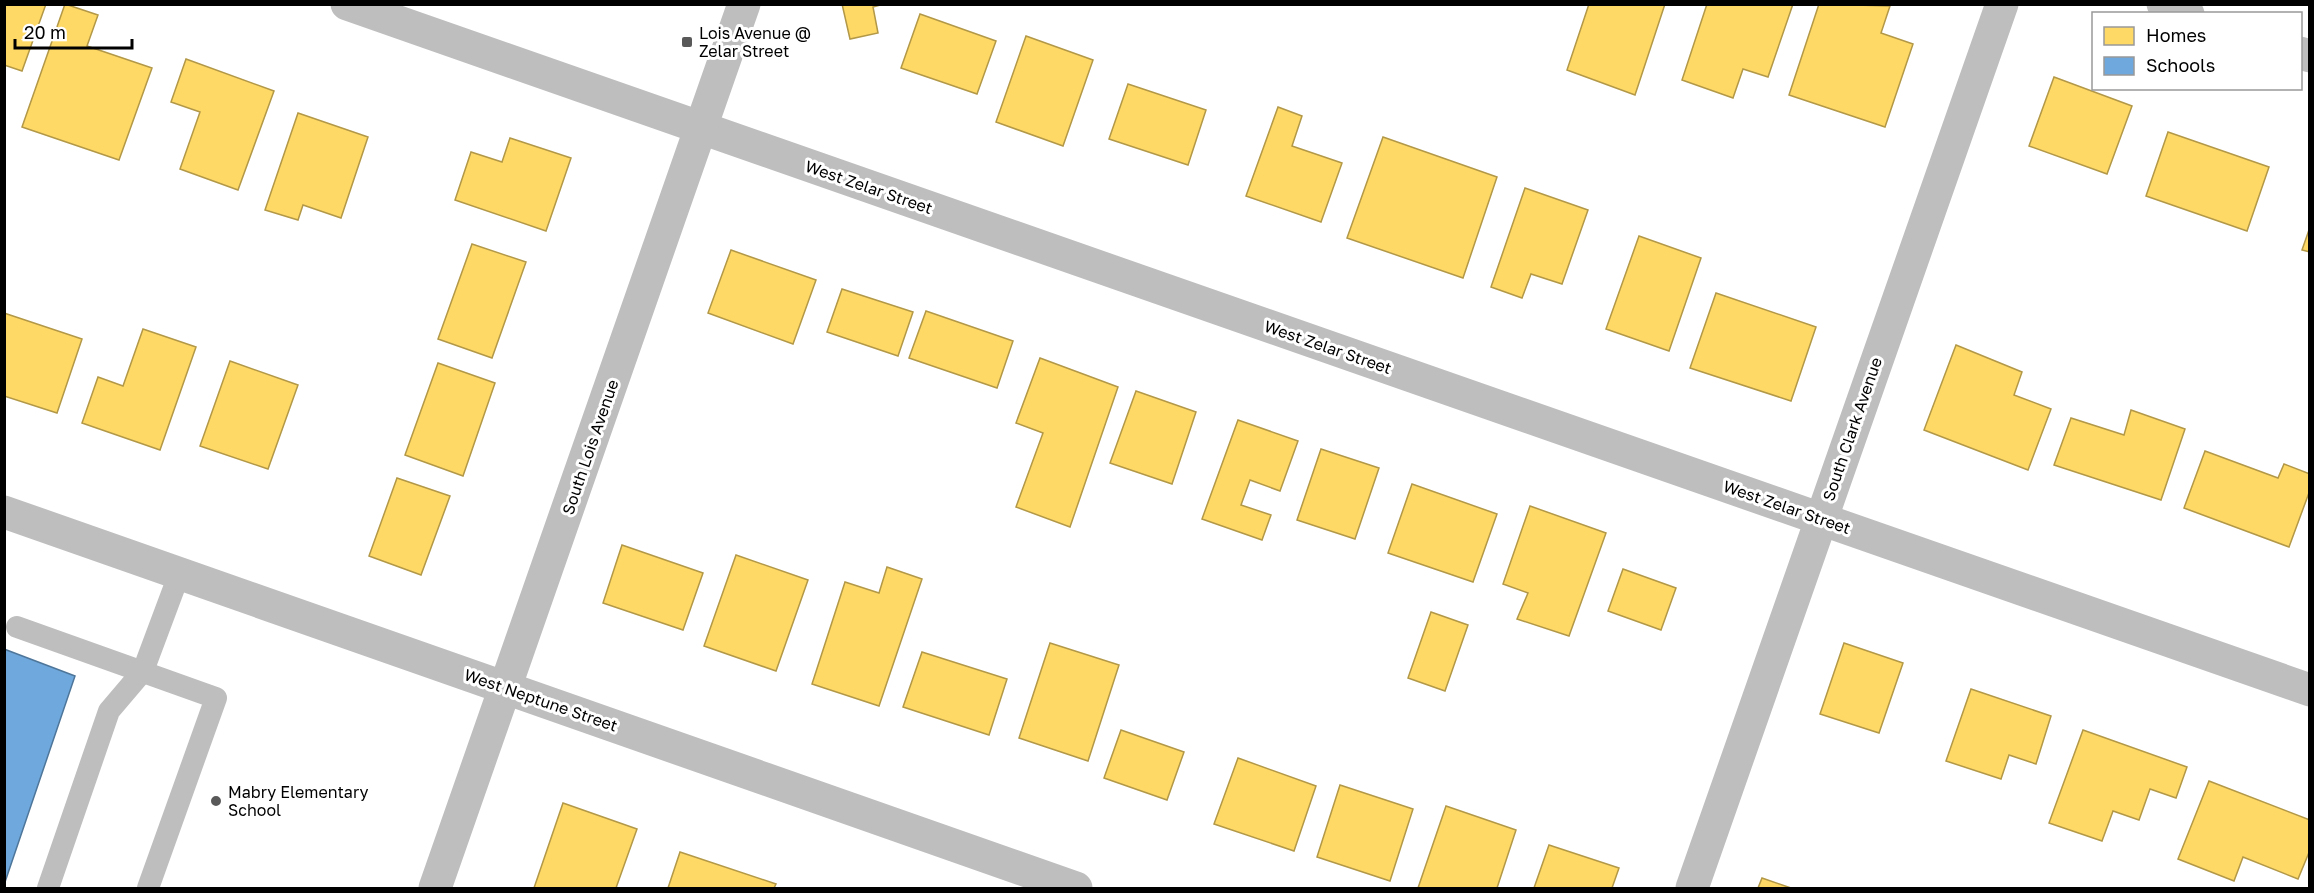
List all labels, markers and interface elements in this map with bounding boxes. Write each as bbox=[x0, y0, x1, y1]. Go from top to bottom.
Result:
scale bar bbox=[15, 12, 132, 50]
legend bbox=[2092, 12, 2302, 90]
text: 20 m bbox=[24, 21, 66, 43]
place label: Lois Avenue @ Zelar Street bbox=[699, 23, 811, 61]
text: Homes bbox=[2146, 24, 2206, 46]
marker: Lois Avenue @ Zelar Street bbox=[680, 35, 694, 49]
text: Schools bbox=[2146, 54, 2215, 76]
street label: West Zelar Street bbox=[803, 156, 935, 218]
street label: West Zelar Street bbox=[1262, 316, 1394, 378]
street label: South Clark Avenue bbox=[1818, 355, 1886, 503]
street label: South Lois Avenue bbox=[557, 377, 623, 517]
street label: West Zelar Street bbox=[1721, 476, 1853, 538]
street label: West Neptune Street bbox=[462, 664, 620, 736]
place label: Mabry Elementary School bbox=[228, 782, 369, 820]
marker: Mabry Elementary School bbox=[209, 794, 223, 808]

